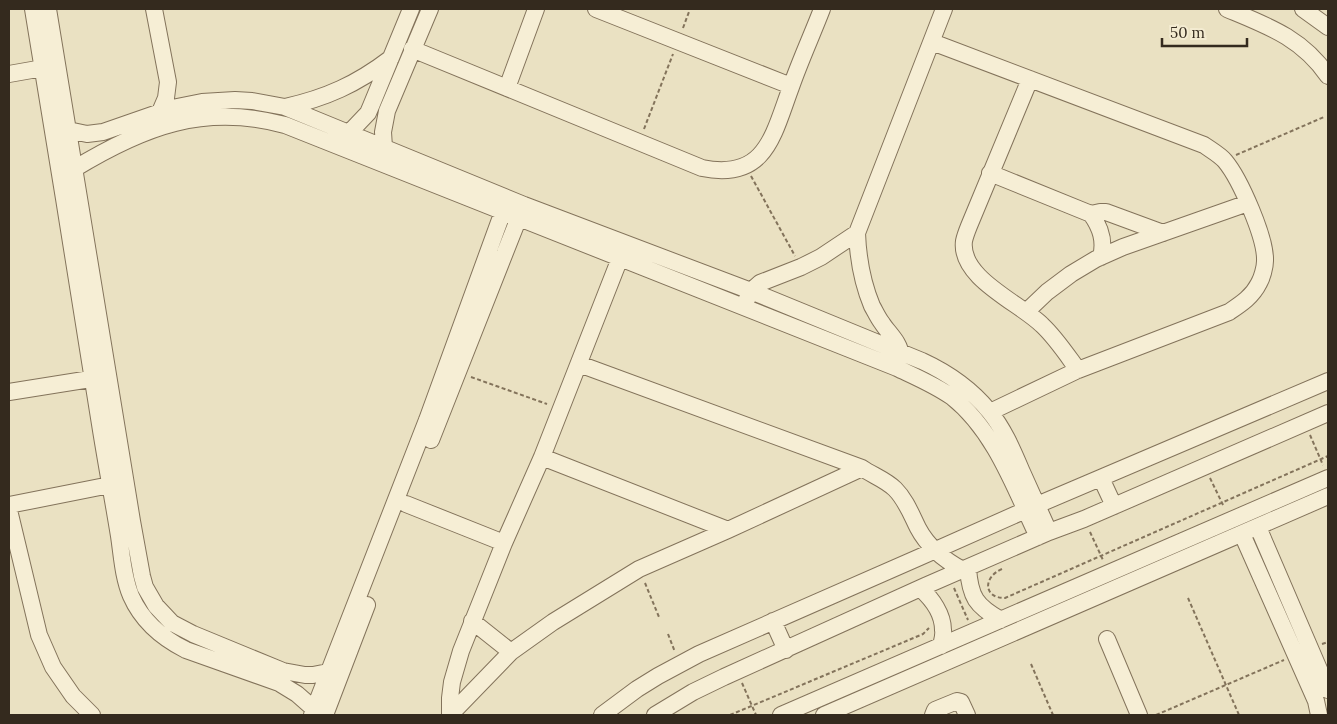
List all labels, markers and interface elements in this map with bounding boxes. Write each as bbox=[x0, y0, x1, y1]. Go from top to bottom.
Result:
scale bar bbox=[1162, 15, 1247, 47]
text: 50 m bbox=[1170, 23, 1205, 42]

